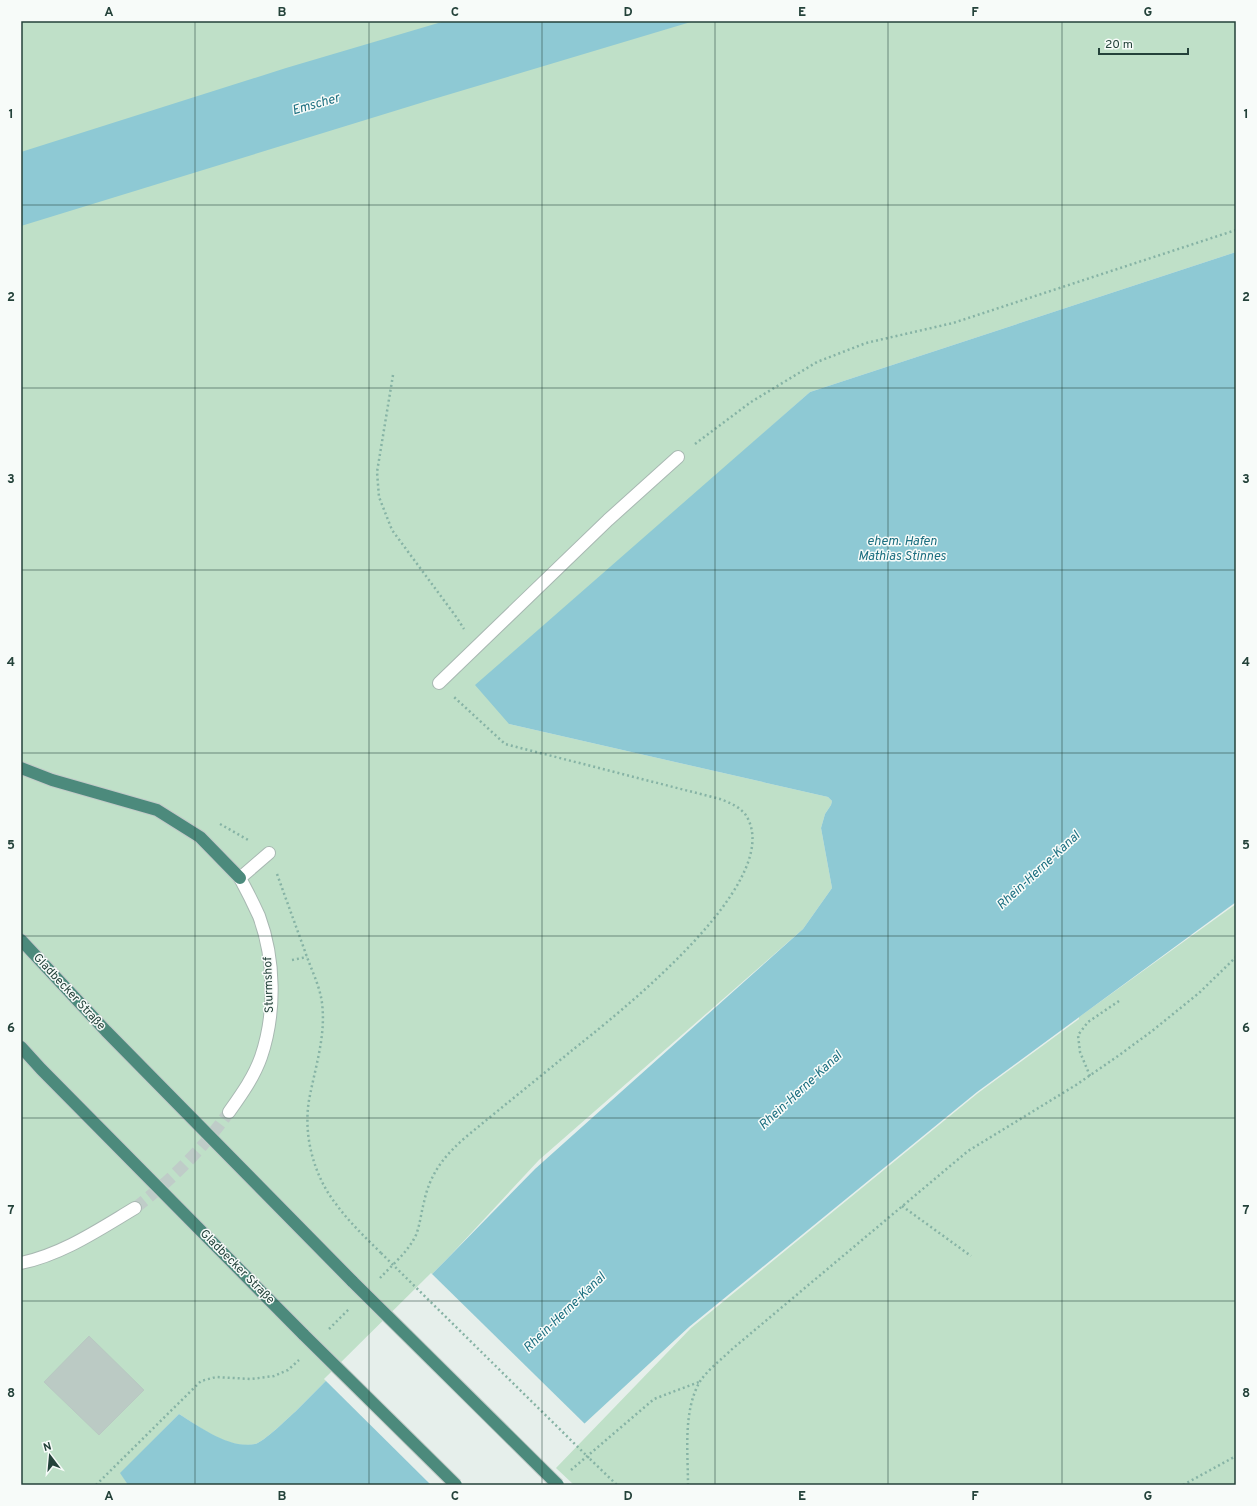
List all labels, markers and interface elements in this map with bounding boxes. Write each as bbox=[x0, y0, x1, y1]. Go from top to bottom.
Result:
text: A bbox=[104, 5, 114, 21]
text: B bbox=[278, 5, 287, 21]
text: C bbox=[451, 5, 459, 21]
text: D bbox=[623, 5, 633, 21]
text: E bbox=[798, 5, 806, 21]
text: F bbox=[971, 5, 979, 21]
text: G bbox=[1144, 5, 1153, 21]
scale bar bbox=[1099, 30, 1188, 56]
text: 20 m bbox=[1105, 37, 1133, 53]
water label: Emscher bbox=[290, 90, 343, 119]
text: 1 bbox=[8, 107, 14, 123]
text: 1 bbox=[1243, 107, 1249, 123]
text: 2 bbox=[7, 290, 15, 306]
text: 2 bbox=[1242, 290, 1250, 306]
text: 3 bbox=[7, 472, 15, 488]
text: 3 bbox=[1242, 472, 1250, 488]
water label: ehem. Hafen Mathias Stinnes bbox=[858, 534, 946, 565]
text: 4 bbox=[7, 655, 15, 671]
text: 4 bbox=[1242, 655, 1250, 671]
water label: Rhein-Herne-Kanal bbox=[994, 828, 1084, 914]
text: 5 bbox=[7, 838, 15, 854]
text: 5 bbox=[1242, 838, 1250, 854]
street label: Gladbecker Straße bbox=[29, 950, 109, 1034]
street label: Sturmshof bbox=[260, 957, 278, 1013]
text: 6 bbox=[7, 1021, 15, 1037]
text: 6 bbox=[1242, 1021, 1250, 1037]
water label: Rhein-Herne-Kanal bbox=[756, 1048, 846, 1134]
text: 7 bbox=[8, 1203, 15, 1219]
text: 7 bbox=[1243, 1203, 1250, 1219]
street label: Gladbecker Straße bbox=[196, 1226, 278, 1308]
water label: Rhein-Herne-Kanal bbox=[521, 1269, 610, 1356]
text: 8 bbox=[7, 1386, 15, 1402]
text: 8 bbox=[1242, 1386, 1250, 1402]
north arrow bbox=[30, 1436, 70, 1476]
text: N bbox=[42, 1440, 53, 1455]
text: A bbox=[104, 1489, 114, 1505]
text: B bbox=[278, 1489, 287, 1505]
text: C bbox=[451, 1489, 459, 1505]
text: D bbox=[623, 1489, 633, 1505]
text: E bbox=[798, 1489, 806, 1505]
text: F bbox=[971, 1489, 979, 1505]
text: G bbox=[1144, 1489, 1153, 1505]

